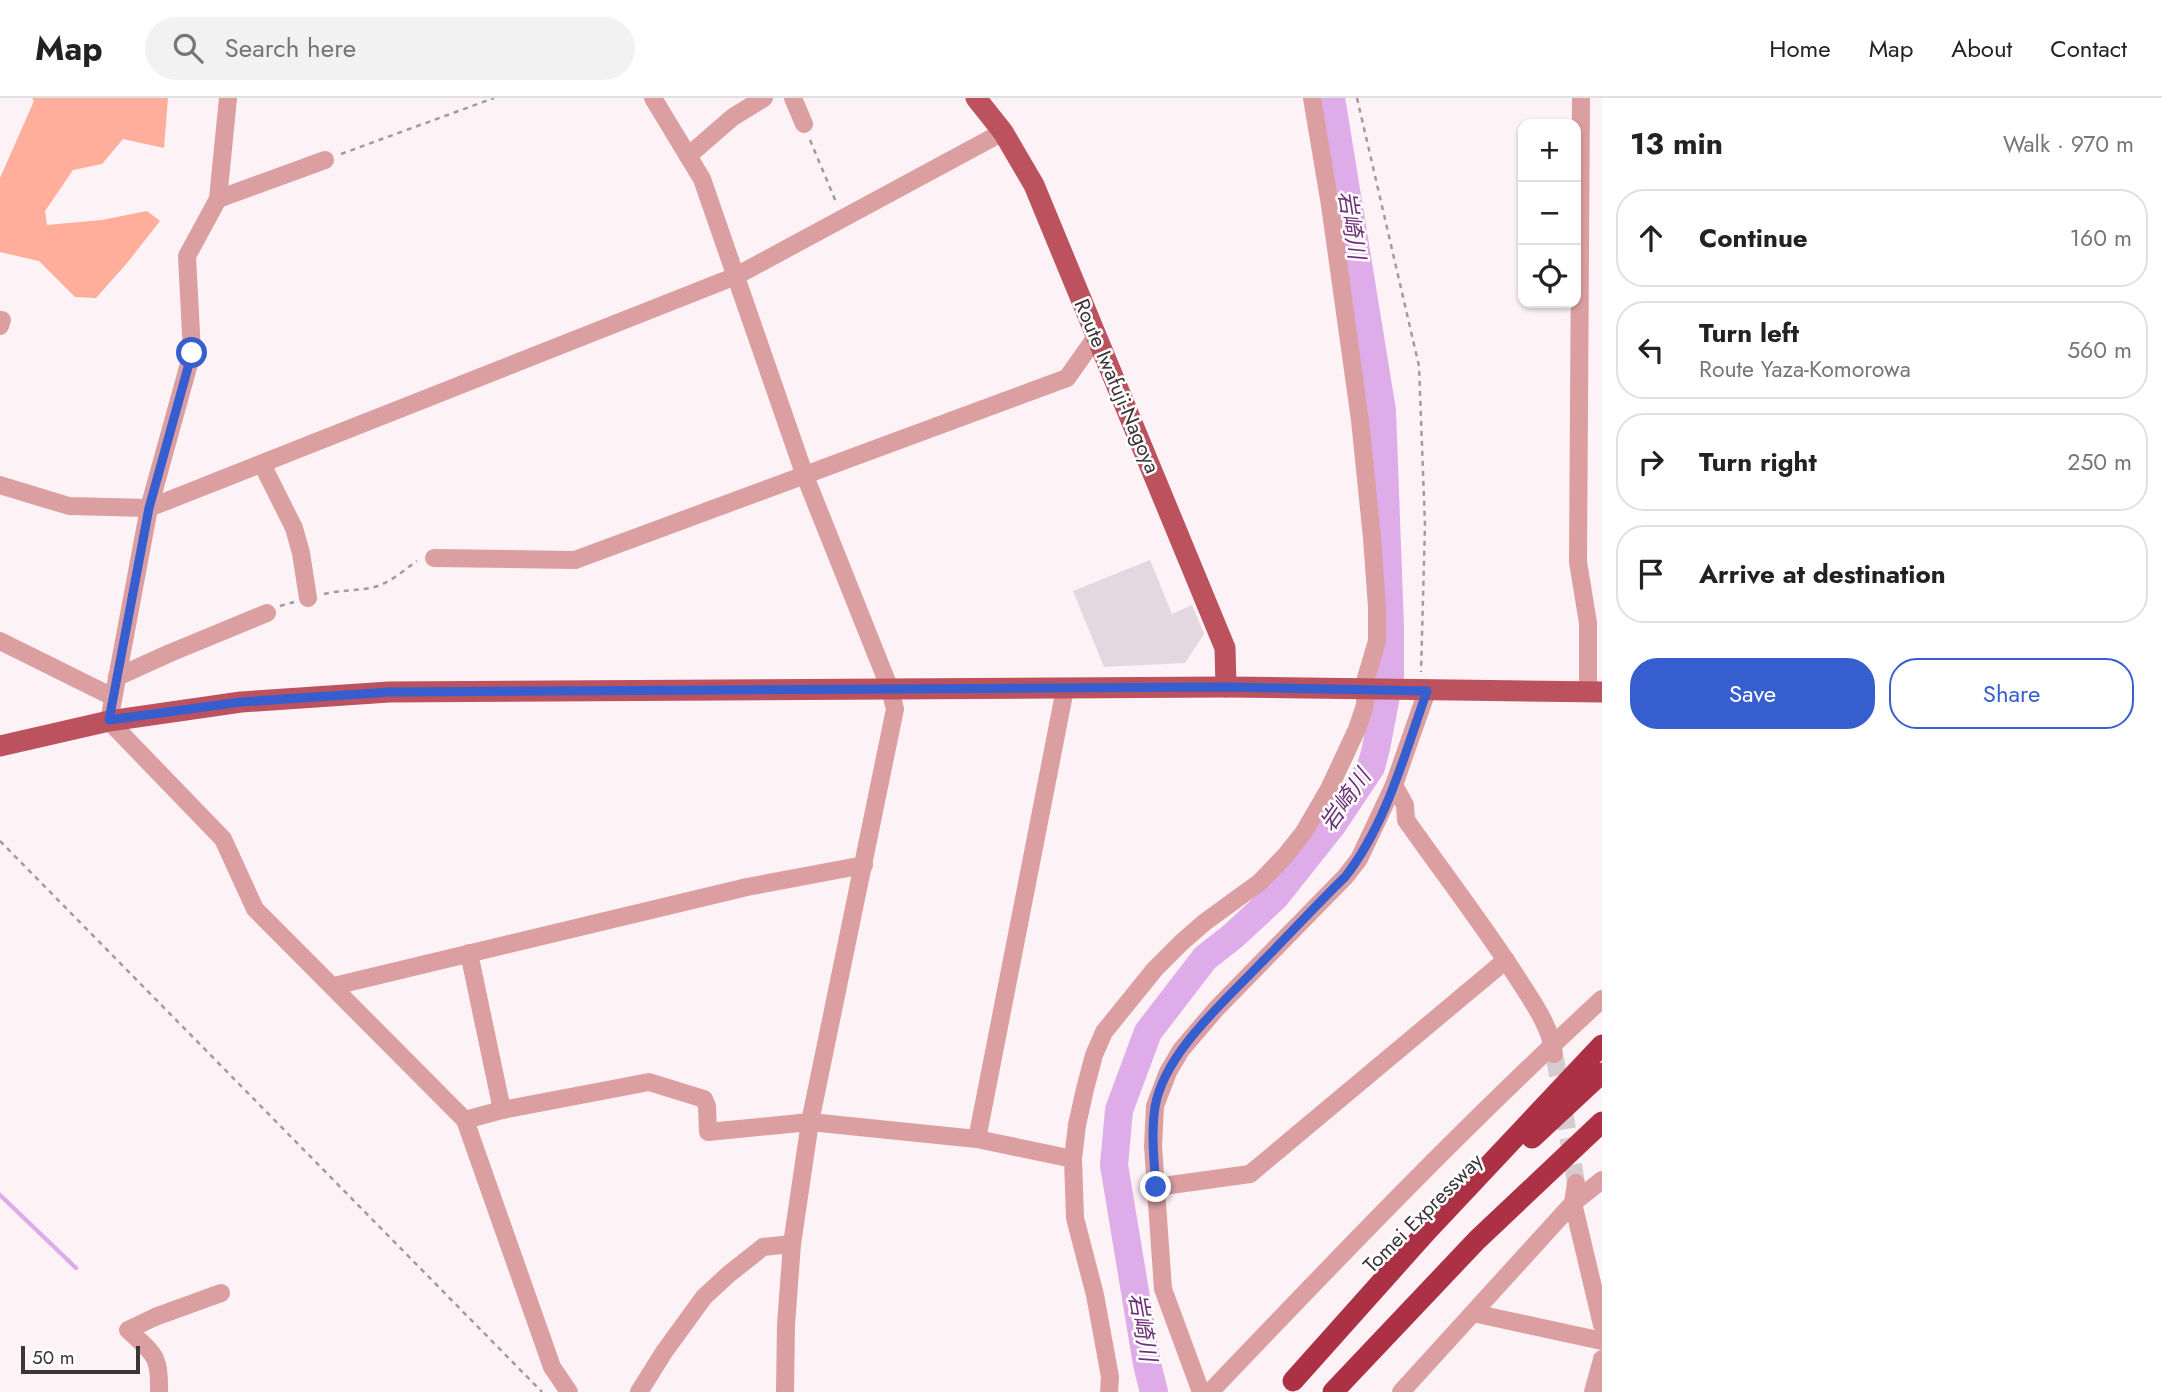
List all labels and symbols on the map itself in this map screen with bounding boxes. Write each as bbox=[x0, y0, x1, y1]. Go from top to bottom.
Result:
water label: 岩崎川 bbox=[1330, 188, 1375, 265]
street label: Route Iwafuji-Nagoya bbox=[1067, 294, 1167, 478]
route start bbox=[176, 337, 207, 368]
water label: 岩崎川 bbox=[1311, 760, 1380, 838]
street label: Tomei Expressway bbox=[1356, 1146, 1490, 1280]
route end bbox=[1140, 1171, 1171, 1202]
water label: 岩崎川 bbox=[1120, 1290, 1166, 1367]
scale bar bbox=[21, 1343, 140, 1375]

